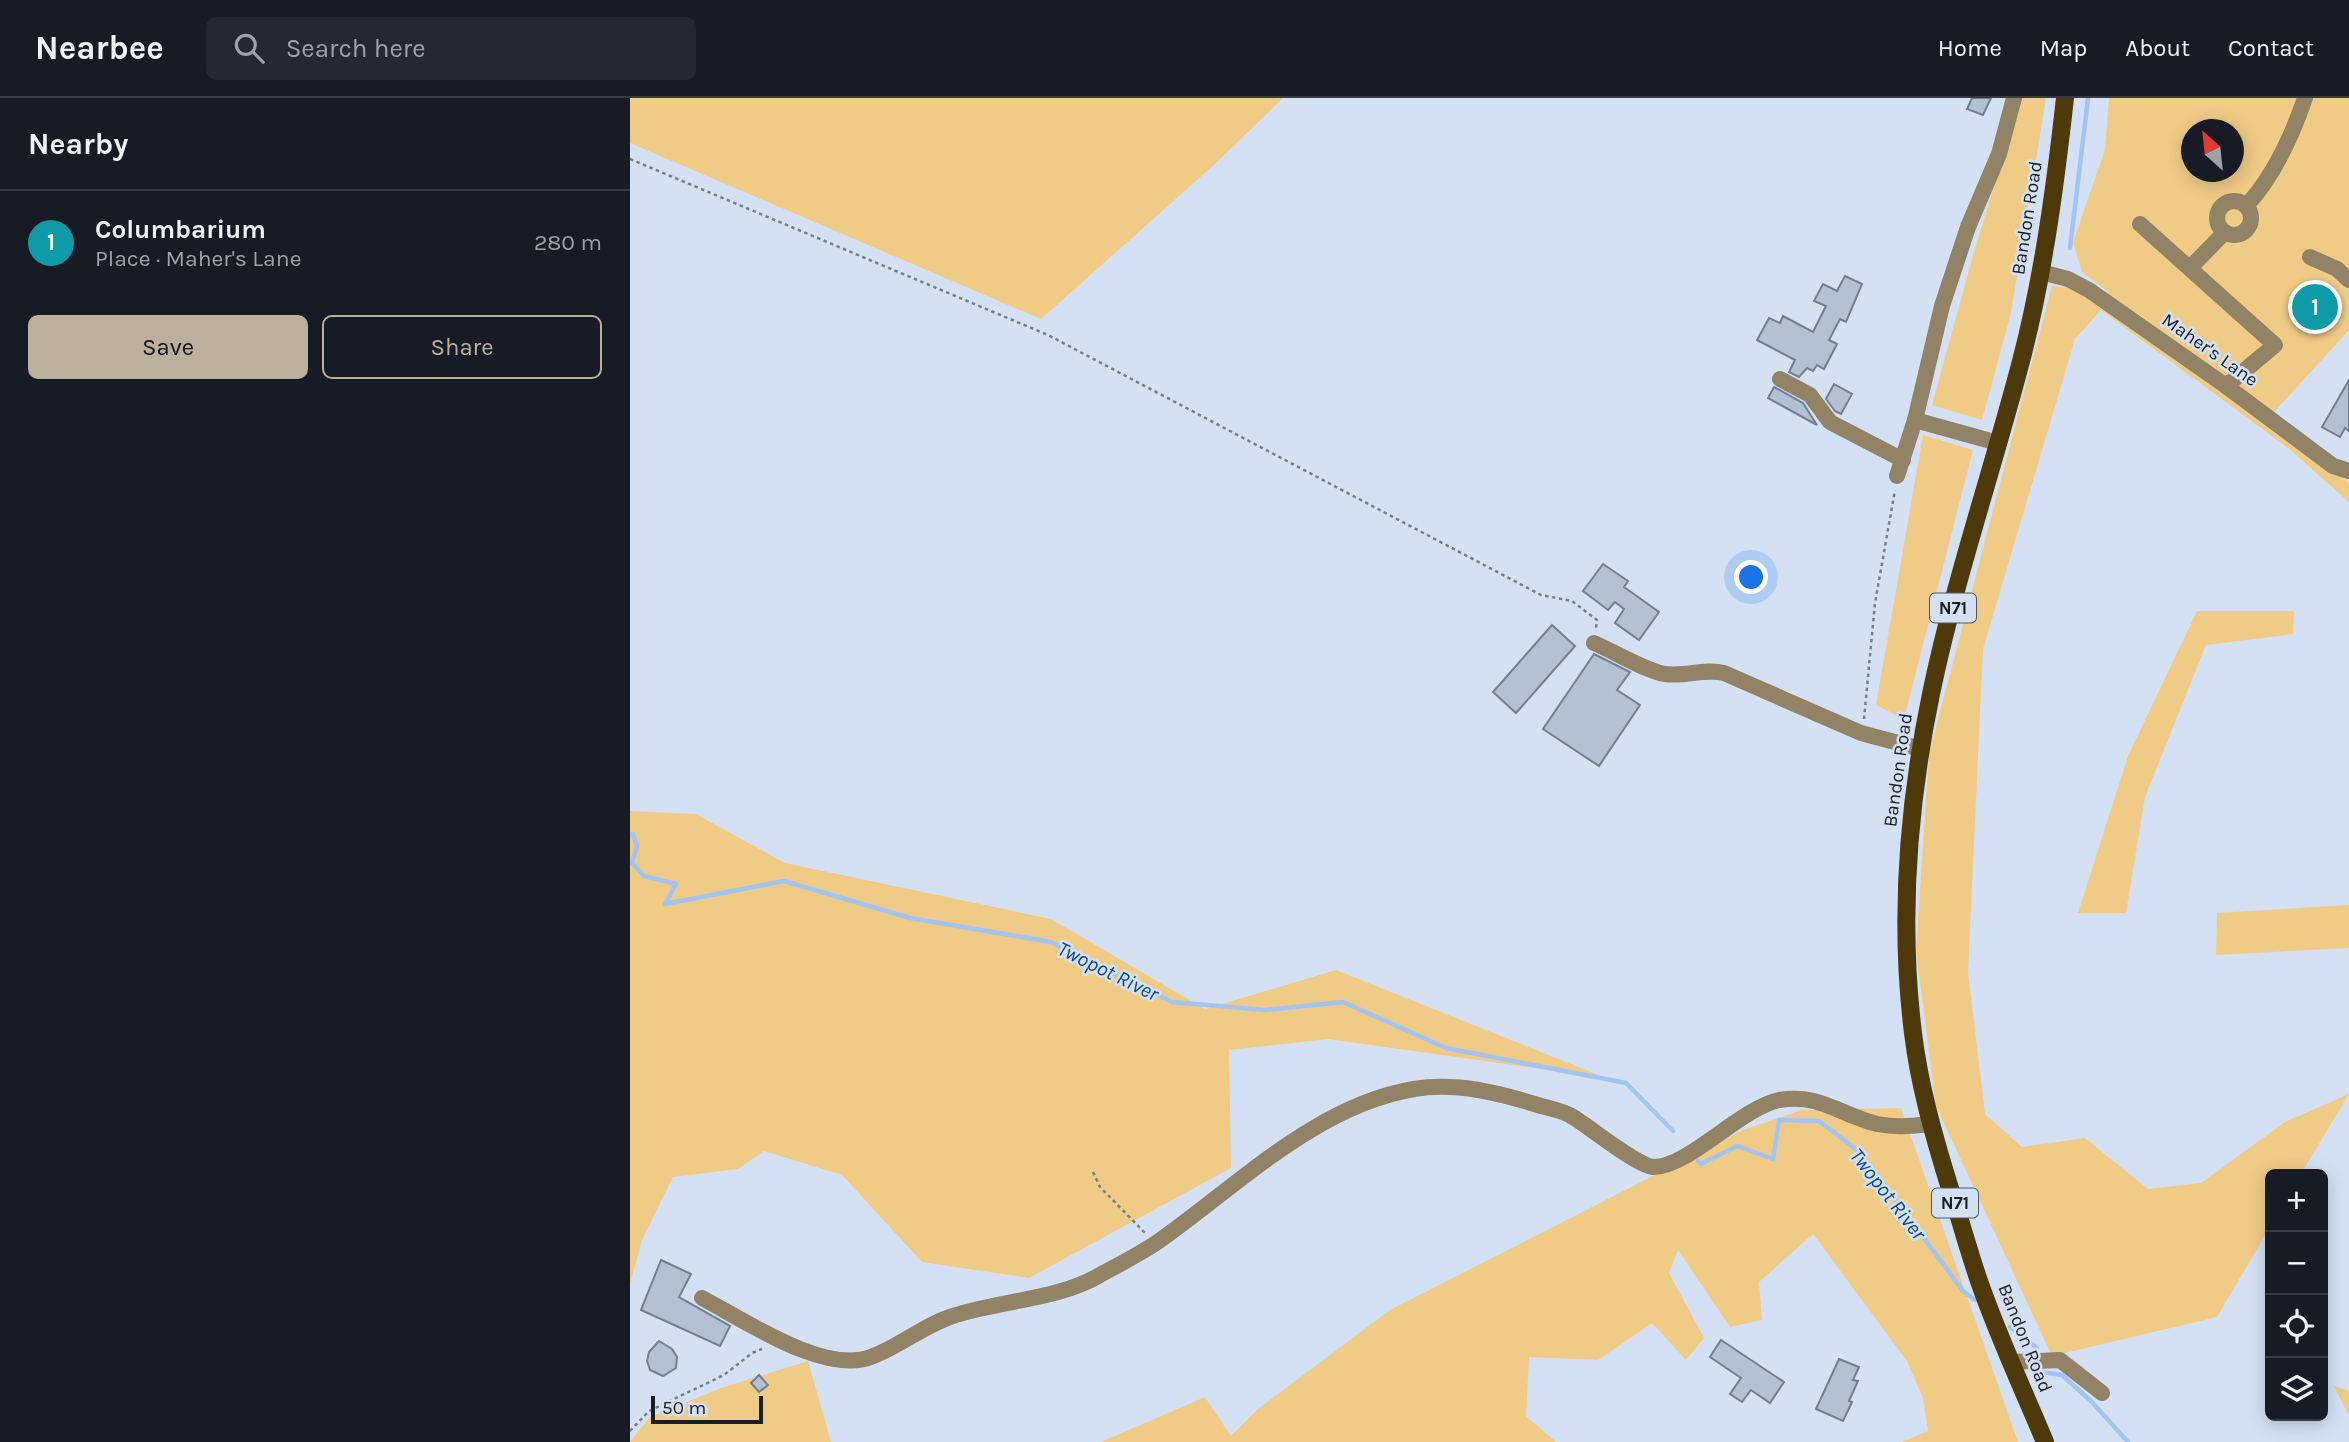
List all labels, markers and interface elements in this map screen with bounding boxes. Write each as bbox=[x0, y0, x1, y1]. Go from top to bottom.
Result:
search box bbox=[206, 17, 696, 80]
text: Nearbee bbox=[35, 29, 164, 67]
icon: search bbox=[230, 29, 268, 67]
text: Search here bbox=[286, 33, 426, 64]
text: Home bbox=[1938, 34, 2002, 62]
text: Map bbox=[2040, 34, 2087, 62]
text: About bbox=[2125, 34, 2190, 62]
text: Contact bbox=[2228, 34, 2314, 62]
north arrow bbox=[2181, 119, 2244, 182]
text: Nearby bbox=[28, 126, 128, 162]
street label: Bandon Road bbox=[2007, 159, 2047, 277]
text: Columbarium bbox=[95, 214, 266, 245]
text: 1 bbox=[47, 229, 55, 256]
text: 280 m bbox=[534, 229, 602, 256]
text: Place · Maher's Lane bbox=[95, 245, 301, 272]
pin: 1 bbox=[2292, 281, 2338, 333]
street label: Maher's Lane bbox=[2158, 309, 2262, 391]
button: Save bbox=[28, 315, 308, 379]
button: Share bbox=[322, 315, 602, 379]
your location bbox=[1734, 560, 1768, 594]
road number: N71 bbox=[1930, 594, 1976, 622]
street label: Bandon Road bbox=[1879, 711, 1917, 829]
water label: Twopot River bbox=[1054, 936, 1163, 1006]
water label: Twopot River bbox=[1845, 1143, 1932, 1245]
map controls bbox=[2265, 1169, 2328, 1421]
button: + bbox=[2265, 1169, 2328, 1232]
road number: N71 bbox=[1932, 1188, 1978, 1218]
button: − bbox=[2265, 1232, 2328, 1295]
street label: Bandon Road bbox=[1993, 1281, 2057, 1395]
button: locate bbox=[2265, 1295, 2328, 1358]
button: layers bbox=[2265, 1358, 2328, 1421]
scale bar bbox=[651, 1393, 763, 1425]
text: 50 m bbox=[662, 1397, 706, 1419]

